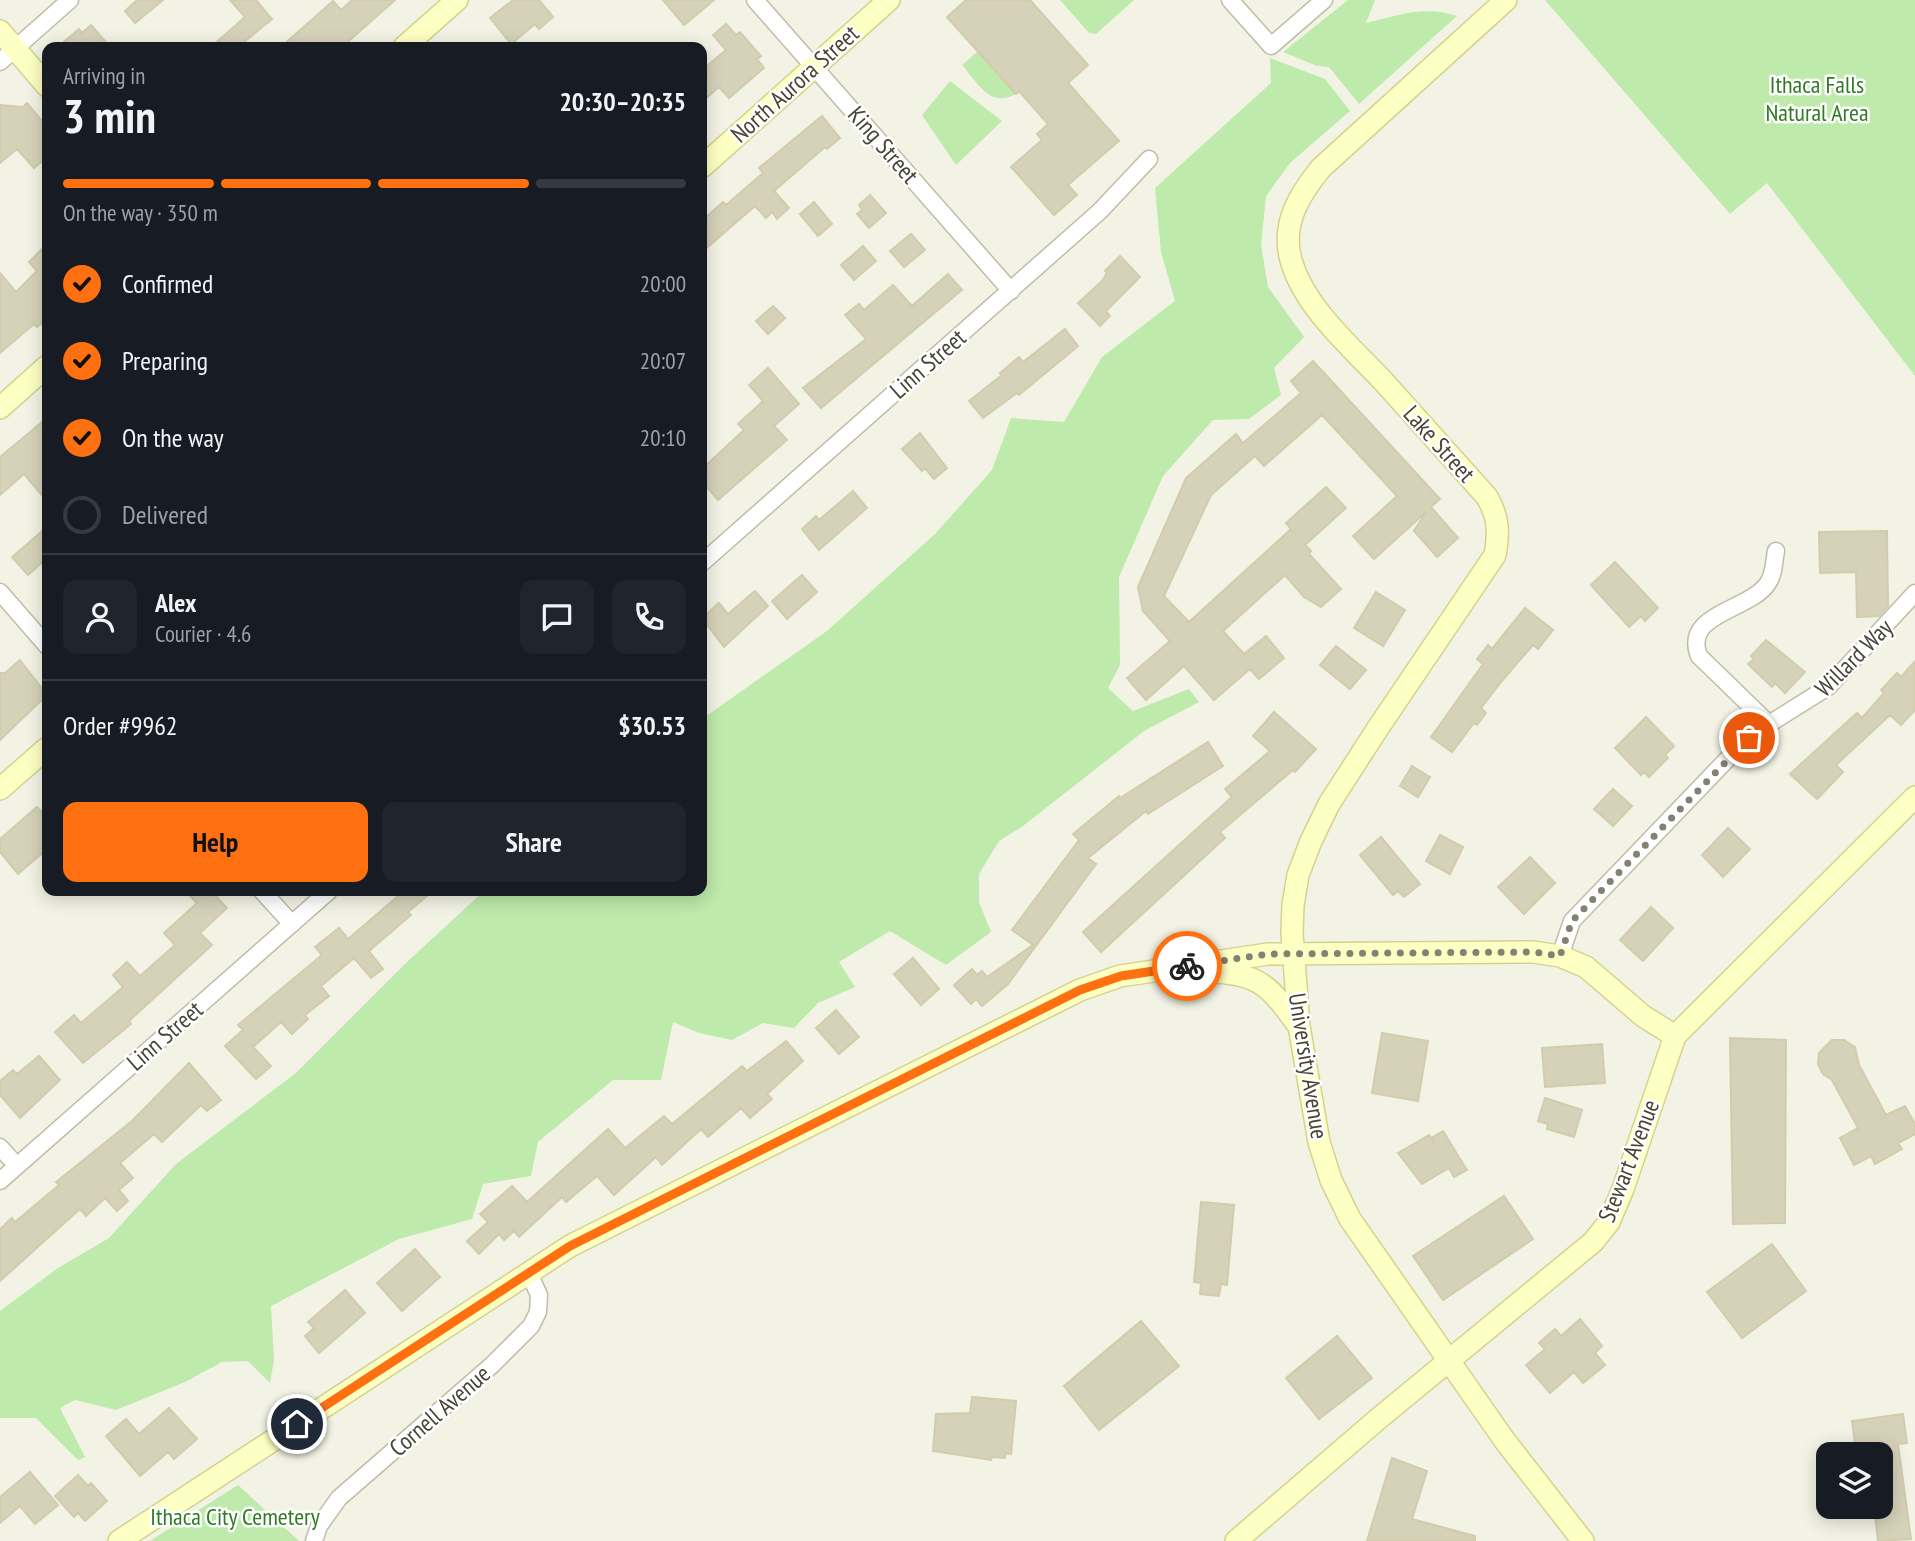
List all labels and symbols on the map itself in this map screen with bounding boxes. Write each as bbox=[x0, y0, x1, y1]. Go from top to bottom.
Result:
street label: North Aurora Street bbox=[724, 18, 865, 149]
park label: Ithaca Falls Natural Area bbox=[1765, 69, 1869, 128]
street label: King Street bbox=[841, 100, 926, 190]
street label: Linn Street bbox=[883, 322, 972, 405]
street label: Lake Street bbox=[1397, 399, 1482, 489]
street label: Willard Way bbox=[1808, 612, 1899, 703]
pin bbox=[1719, 708, 1779, 768]
courier bbox=[1152, 931, 1222, 1001]
street label: University Avenue bbox=[1282, 991, 1335, 1141]
street label: Linn Street bbox=[120, 994, 209, 1077]
street label: Stewart Avenue bbox=[1591, 1095, 1666, 1227]
street label: Cornell Avenue bbox=[383, 1358, 497, 1463]
pin bbox=[267, 1394, 327, 1454]
park label: Ithaca City Cemetery bbox=[150, 1501, 320, 1532]

